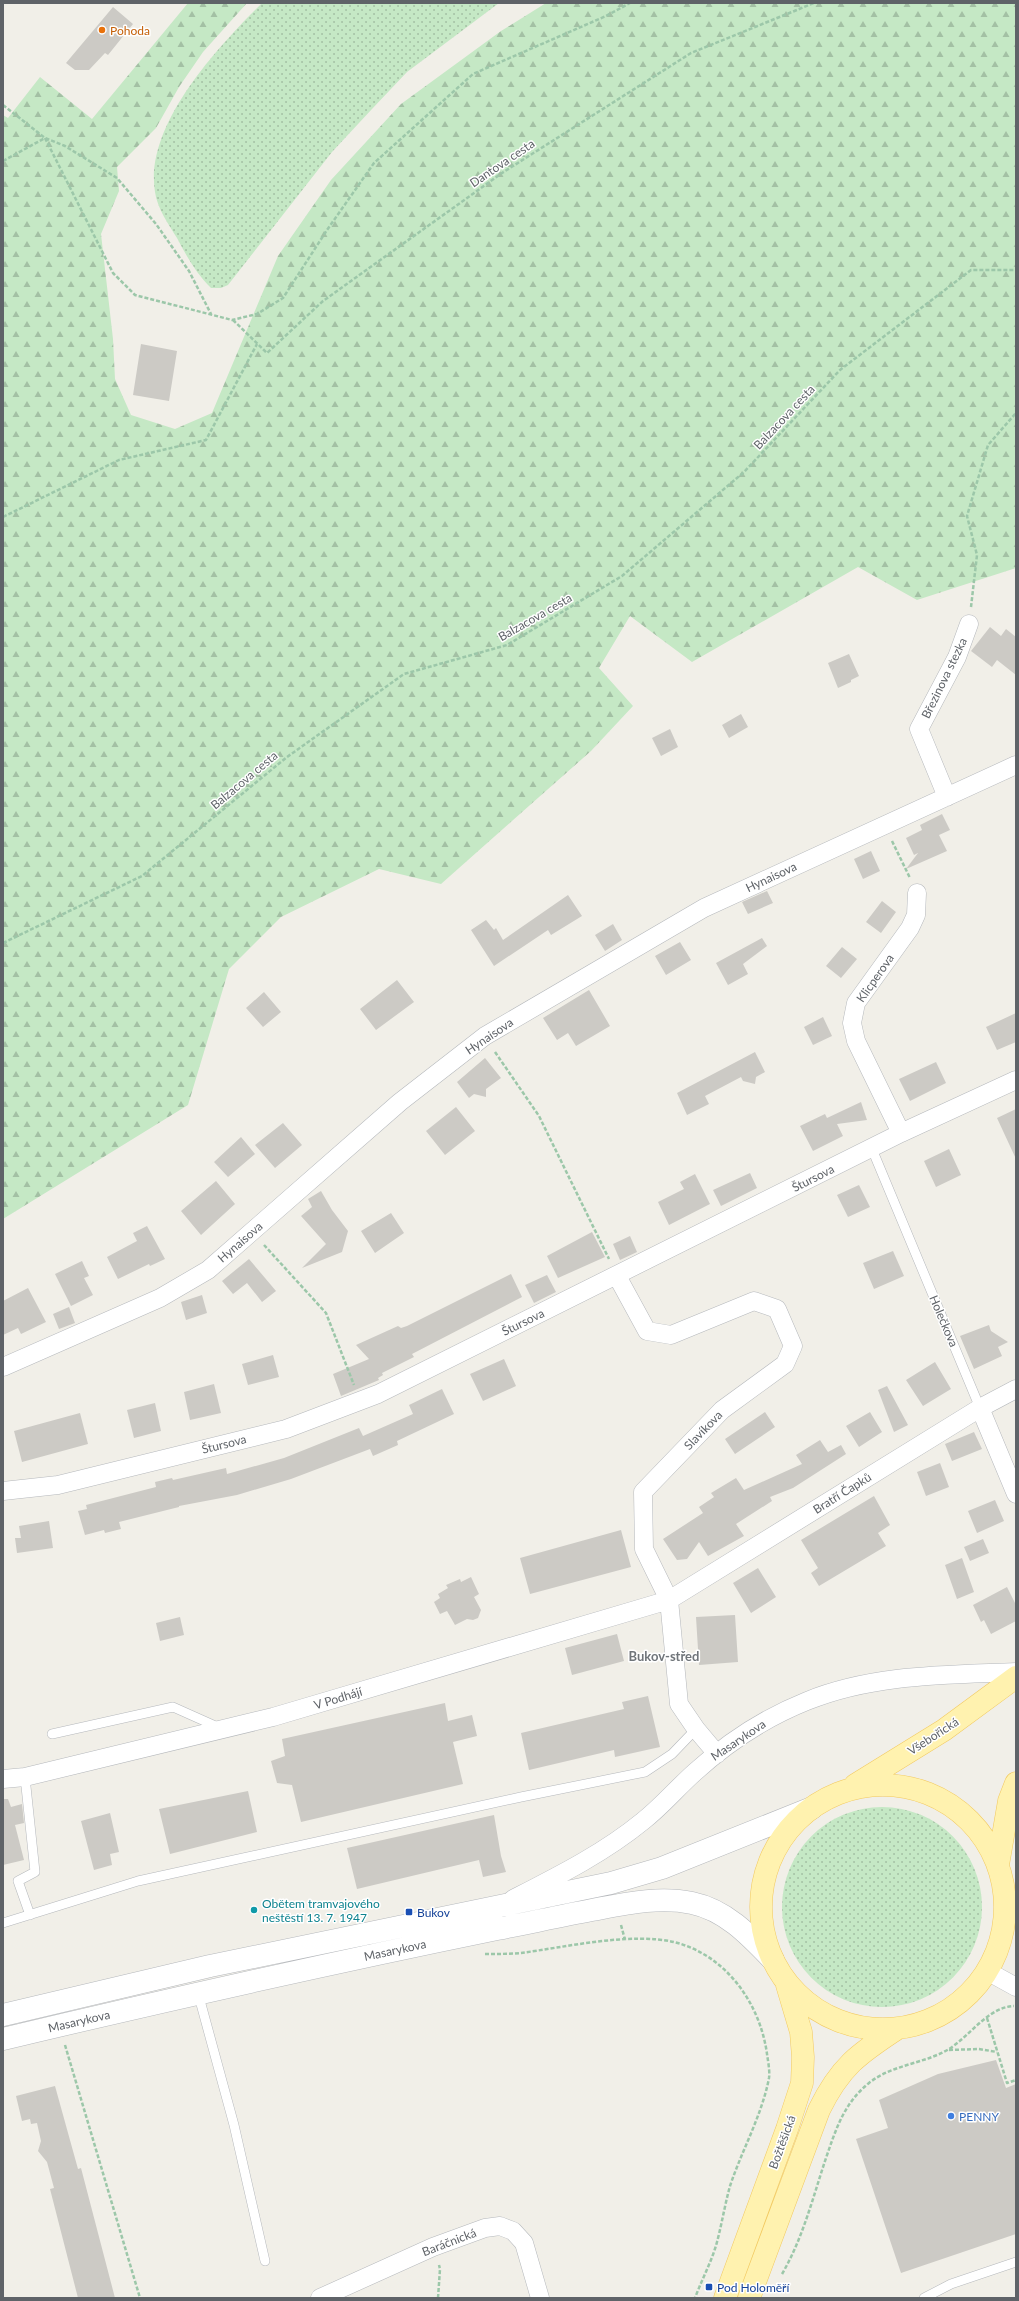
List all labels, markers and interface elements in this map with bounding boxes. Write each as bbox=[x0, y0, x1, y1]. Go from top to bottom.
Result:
place label: Pohoda bbox=[110, 23, 150, 38]
marker: Pohoda bbox=[97, 25, 107, 35]
street label: Dantova cesta bbox=[467, 136, 537, 190]
street label: Balzacova cesta bbox=[750, 382, 818, 452]
street label: Balzacova cesta bbox=[495, 590, 575, 644]
street label: Březinova stezka bbox=[918, 635, 970, 721]
street label: Balzacova cesta bbox=[208, 748, 280, 812]
street label: Hynaisova bbox=[743, 859, 799, 895]
street label: Klicperova bbox=[853, 951, 897, 1005]
street label: Hynaisova bbox=[462, 1014, 516, 1057]
street label: Štursova bbox=[789, 1161, 837, 1195]
street label: Hynaisova bbox=[214, 1218, 266, 1266]
street label: Holečkova bbox=[926, 1293, 962, 1349]
street label: Štursova bbox=[499, 1305, 547, 1339]
street label: Slavíkova bbox=[681, 1407, 725, 1453]
street label: Štursova bbox=[200, 1431, 248, 1457]
street label: Bratří Čapků bbox=[810, 1469, 874, 1517]
district label: Bukov-střed bbox=[629, 1648, 699, 1664]
street label: V Podhájí bbox=[312, 1683, 365, 1712]
street label: Všebořická bbox=[905, 1714, 961, 1758]
street label: Masarykova bbox=[708, 1716, 768, 1764]
place label: Obětem tramvajového neštěstí 13. 7. 1947 bbox=[262, 1896, 380, 1925]
marker: Obětem tramvajového neštěstí 13. 7. 1947 bbox=[249, 1905, 259, 1915]
place label: Bukov bbox=[417, 1905, 451, 1920]
marker: Bukov bbox=[404, 1907, 414, 1917]
street label: Masarykova bbox=[363, 1936, 427, 1964]
street label: Masarykova bbox=[47, 2007, 111, 2035]
place label: PENNY bbox=[959, 2109, 999, 2124]
marker: PENNY bbox=[946, 2111, 956, 2121]
street label: Božtěšická bbox=[765, 2113, 799, 2171]
street label: Baráčnická bbox=[420, 2225, 478, 2259]
place label: Pod Holoměří bbox=[717, 2280, 790, 2295]
marker: Pod Holoměří bbox=[704, 2282, 714, 2292]

